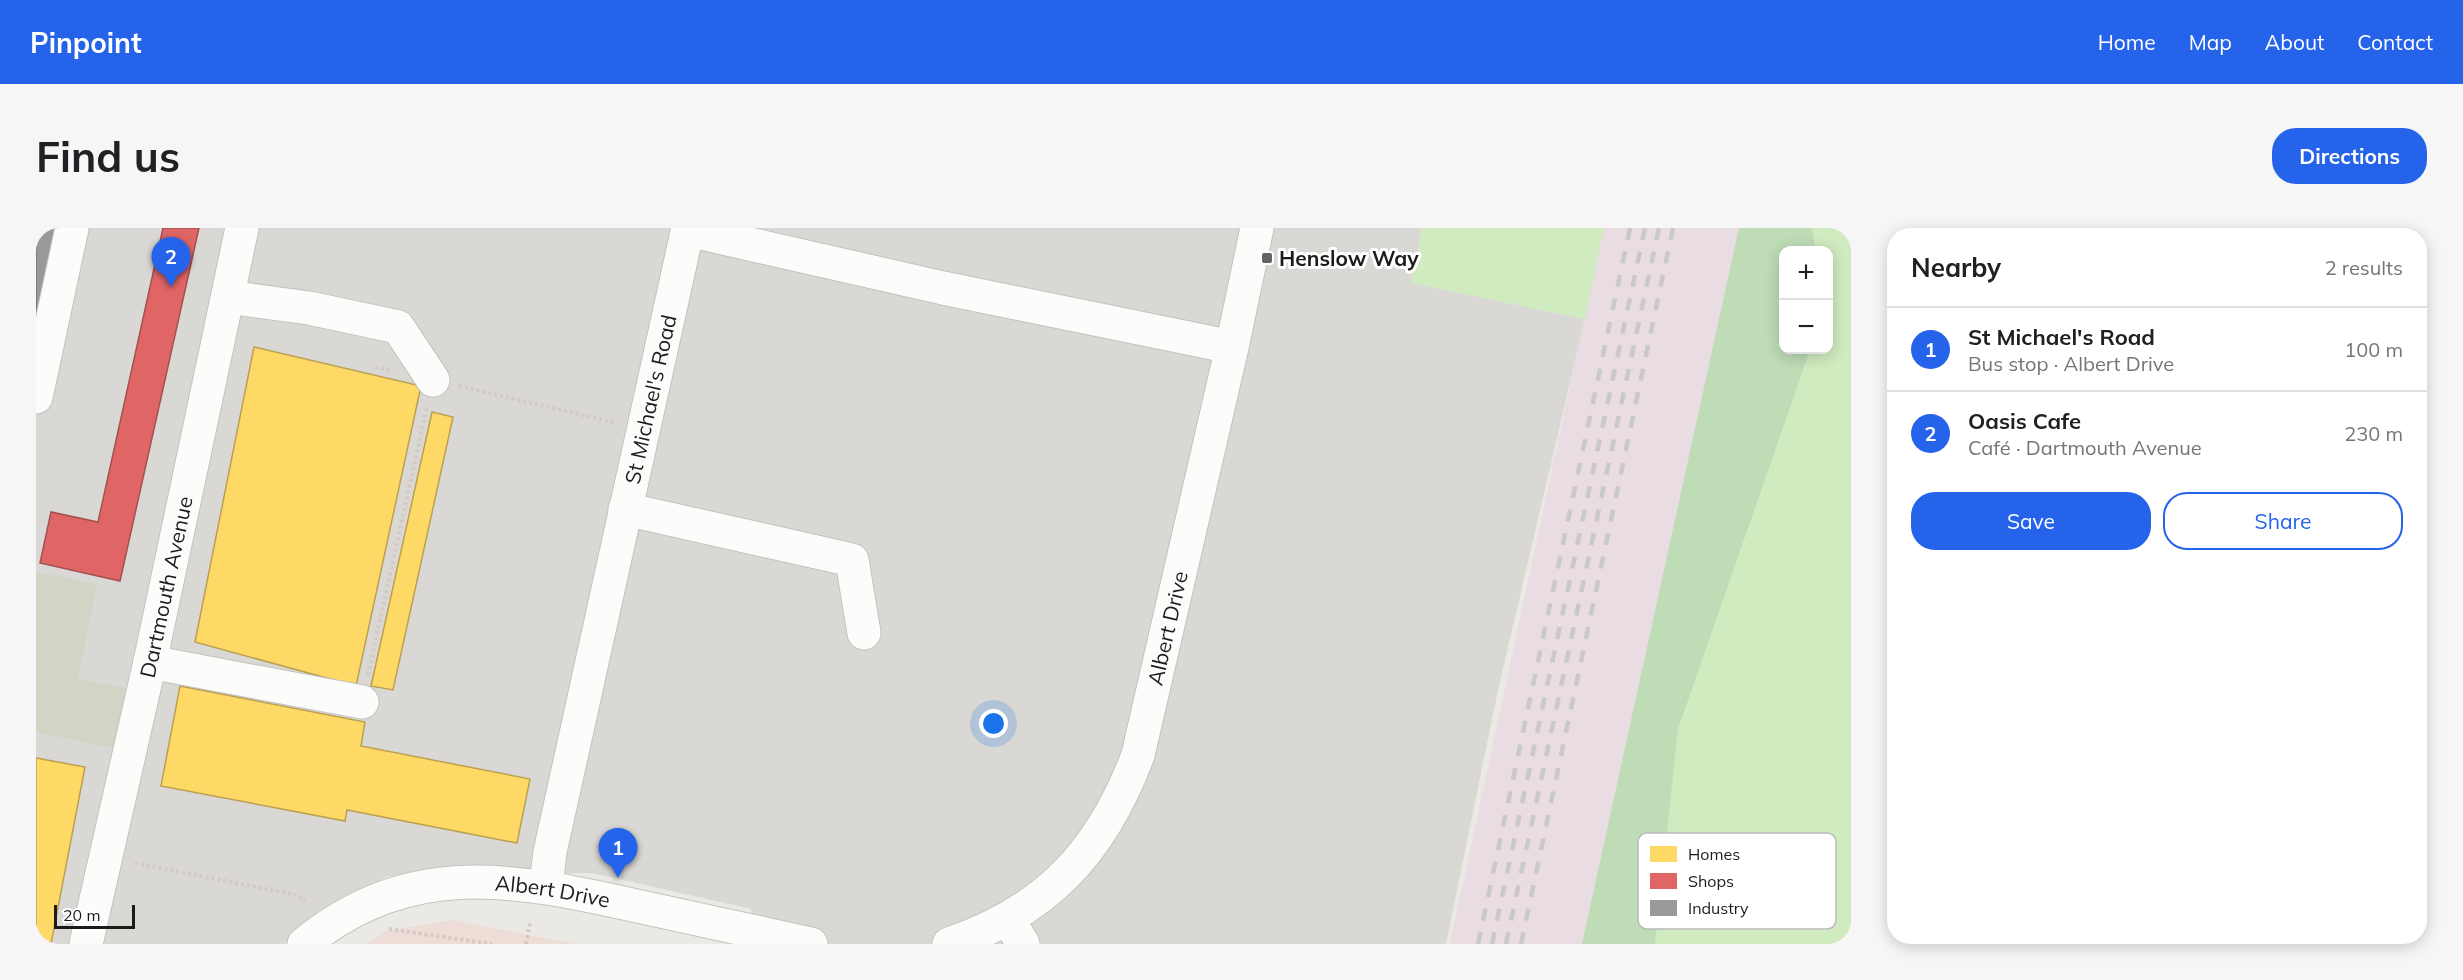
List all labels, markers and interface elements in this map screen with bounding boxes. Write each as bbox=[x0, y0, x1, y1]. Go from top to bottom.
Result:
text: Pinpoint bbox=[30, 25, 142, 60]
text: Home bbox=[2098, 29, 2156, 55]
text: Map bbox=[2189, 29, 2232, 55]
text: About bbox=[2265, 29, 2324, 55]
text: Contact bbox=[2357, 29, 2433, 55]
button: Directions bbox=[2272, 128, 2427, 184]
text: Find us bbox=[36, 130, 180, 183]
pin: 2 bbox=[152, 238, 190, 287]
place label: Henslow Way bbox=[1279, 245, 1419, 271]
map controls bbox=[1779, 246, 1833, 354]
button: + bbox=[1779, 246, 1833, 300]
marker: Henslow Way bbox=[1260, 251, 1274, 265]
text: Nearby bbox=[1911, 251, 2001, 284]
text: 2 results bbox=[2325, 255, 2403, 280]
button: − bbox=[1779, 300, 1833, 354]
street label: St Michael's Road bbox=[619, 312, 681, 486]
text: St Michael's Road bbox=[1968, 323, 2155, 351]
text: 1 bbox=[1925, 337, 1937, 362]
text: 100 m bbox=[2344, 337, 2403, 362]
text: Bus stop · Albert Drive bbox=[1968, 351, 2174, 376]
text: Oasis Cafe bbox=[1968, 407, 2081, 435]
text: 2 bbox=[1925, 421, 1937, 446]
text: 230 m bbox=[2344, 421, 2403, 446]
text: Café · Dartmouth Avenue bbox=[1968, 435, 2202, 460]
button: Save bbox=[1911, 492, 2151, 550]
button: Share bbox=[2163, 492, 2403, 550]
street label: Dartmouth Avenue bbox=[134, 494, 198, 680]
street label: Albert Drive bbox=[1142, 568, 1193, 688]
your location bbox=[979, 709, 1008, 738]
pin: 1 bbox=[598, 828, 638, 878]
legend bbox=[1638, 833, 1836, 929]
text: Homes bbox=[1688, 844, 1740, 864]
street label: Albert Drive bbox=[494, 869, 612, 913]
text: Shops bbox=[1688, 871, 1734, 891]
text: Industry bbox=[1688, 898, 1749, 918]
scale bar bbox=[54, 902, 135, 930]
text: 20 m bbox=[63, 905, 100, 925]

